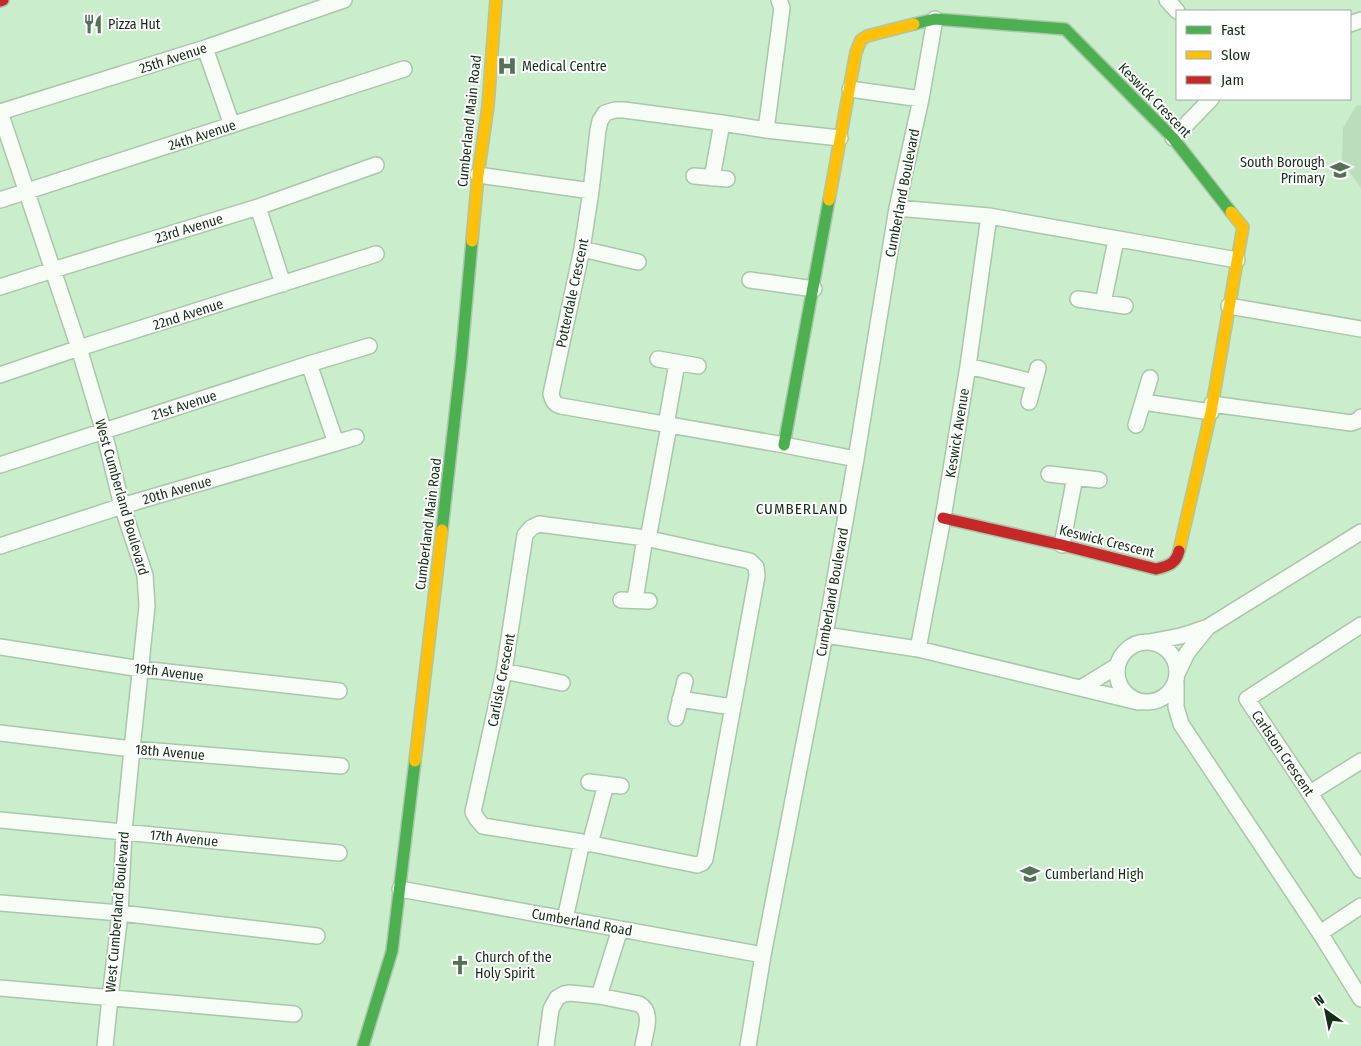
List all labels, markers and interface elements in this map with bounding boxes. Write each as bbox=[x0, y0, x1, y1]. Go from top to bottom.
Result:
legend bbox=[1176, 10, 1351, 100]
restaurant icon: Pizza Hut bbox=[82, 13, 104, 35]
place label: Pizza Hut bbox=[108, 16, 161, 33]
text: Fast bbox=[1221, 21, 1245, 39]
street label: 25th Avenue bbox=[137, 40, 209, 77]
text: Slow bbox=[1221, 46, 1250, 64]
street label: Cumberland Main Road bbox=[454, 54, 485, 188]
hospital icon: Medical Centre bbox=[496, 55, 518, 77]
place label: Medical Centre bbox=[522, 58, 607, 75]
street label: Keswick Crescent bbox=[1115, 59, 1195, 142]
text: Jam bbox=[1221, 71, 1244, 89]
street label: 24th Avenue bbox=[166, 117, 238, 154]
street label: Cumberland Boulevard bbox=[882, 127, 923, 259]
place label: South Borough Primary bbox=[1240, 154, 1326, 187]
school or university icon: South Borough Primary bbox=[1329, 159, 1351, 181]
street label: 23rd Avenue bbox=[153, 210, 225, 247]
street label: Potterdale Crescent bbox=[553, 236, 592, 349]
street label: 22nd Avenue bbox=[151, 295, 225, 334]
street label: 21st Avenue bbox=[150, 387, 219, 424]
street label: Keswick Avenue bbox=[942, 387, 973, 479]
street label: West Cumberland Boulevard bbox=[91, 417, 152, 577]
street label: Cumberland Main Road bbox=[412, 457, 445, 591]
street label: 20th Avenue bbox=[141, 473, 214, 508]
district label: CUMBERLAND bbox=[756, 500, 848, 518]
street label: Keswick Crescent bbox=[1058, 521, 1157, 562]
street label: Cumberland Boulevard bbox=[813, 526, 852, 658]
street label: Carlisle Crescent bbox=[484, 632, 519, 728]
street label: 19th Avenue bbox=[133, 660, 205, 685]
street label: Carlston Crescent bbox=[1248, 707, 1318, 800]
street label: 18th Avenue bbox=[134, 741, 206, 764]
street label: 17th Avenue bbox=[149, 826, 219, 851]
street label: West Cumberland Boulevard bbox=[102, 831, 133, 993]
school or university icon: Cumberland High bbox=[1019, 863, 1041, 885]
place label: Cumberland High bbox=[1045, 866, 1144, 883]
street label: Cumberland Road bbox=[530, 905, 634, 940]
place label: Church of the Holy Spirit bbox=[475, 949, 552, 982]
church icon: Church of the Holy Spirit bbox=[449, 954, 471, 976]
north arrow bbox=[1301, 986, 1351, 1036]
text: N bbox=[1311, 991, 1327, 1010]

